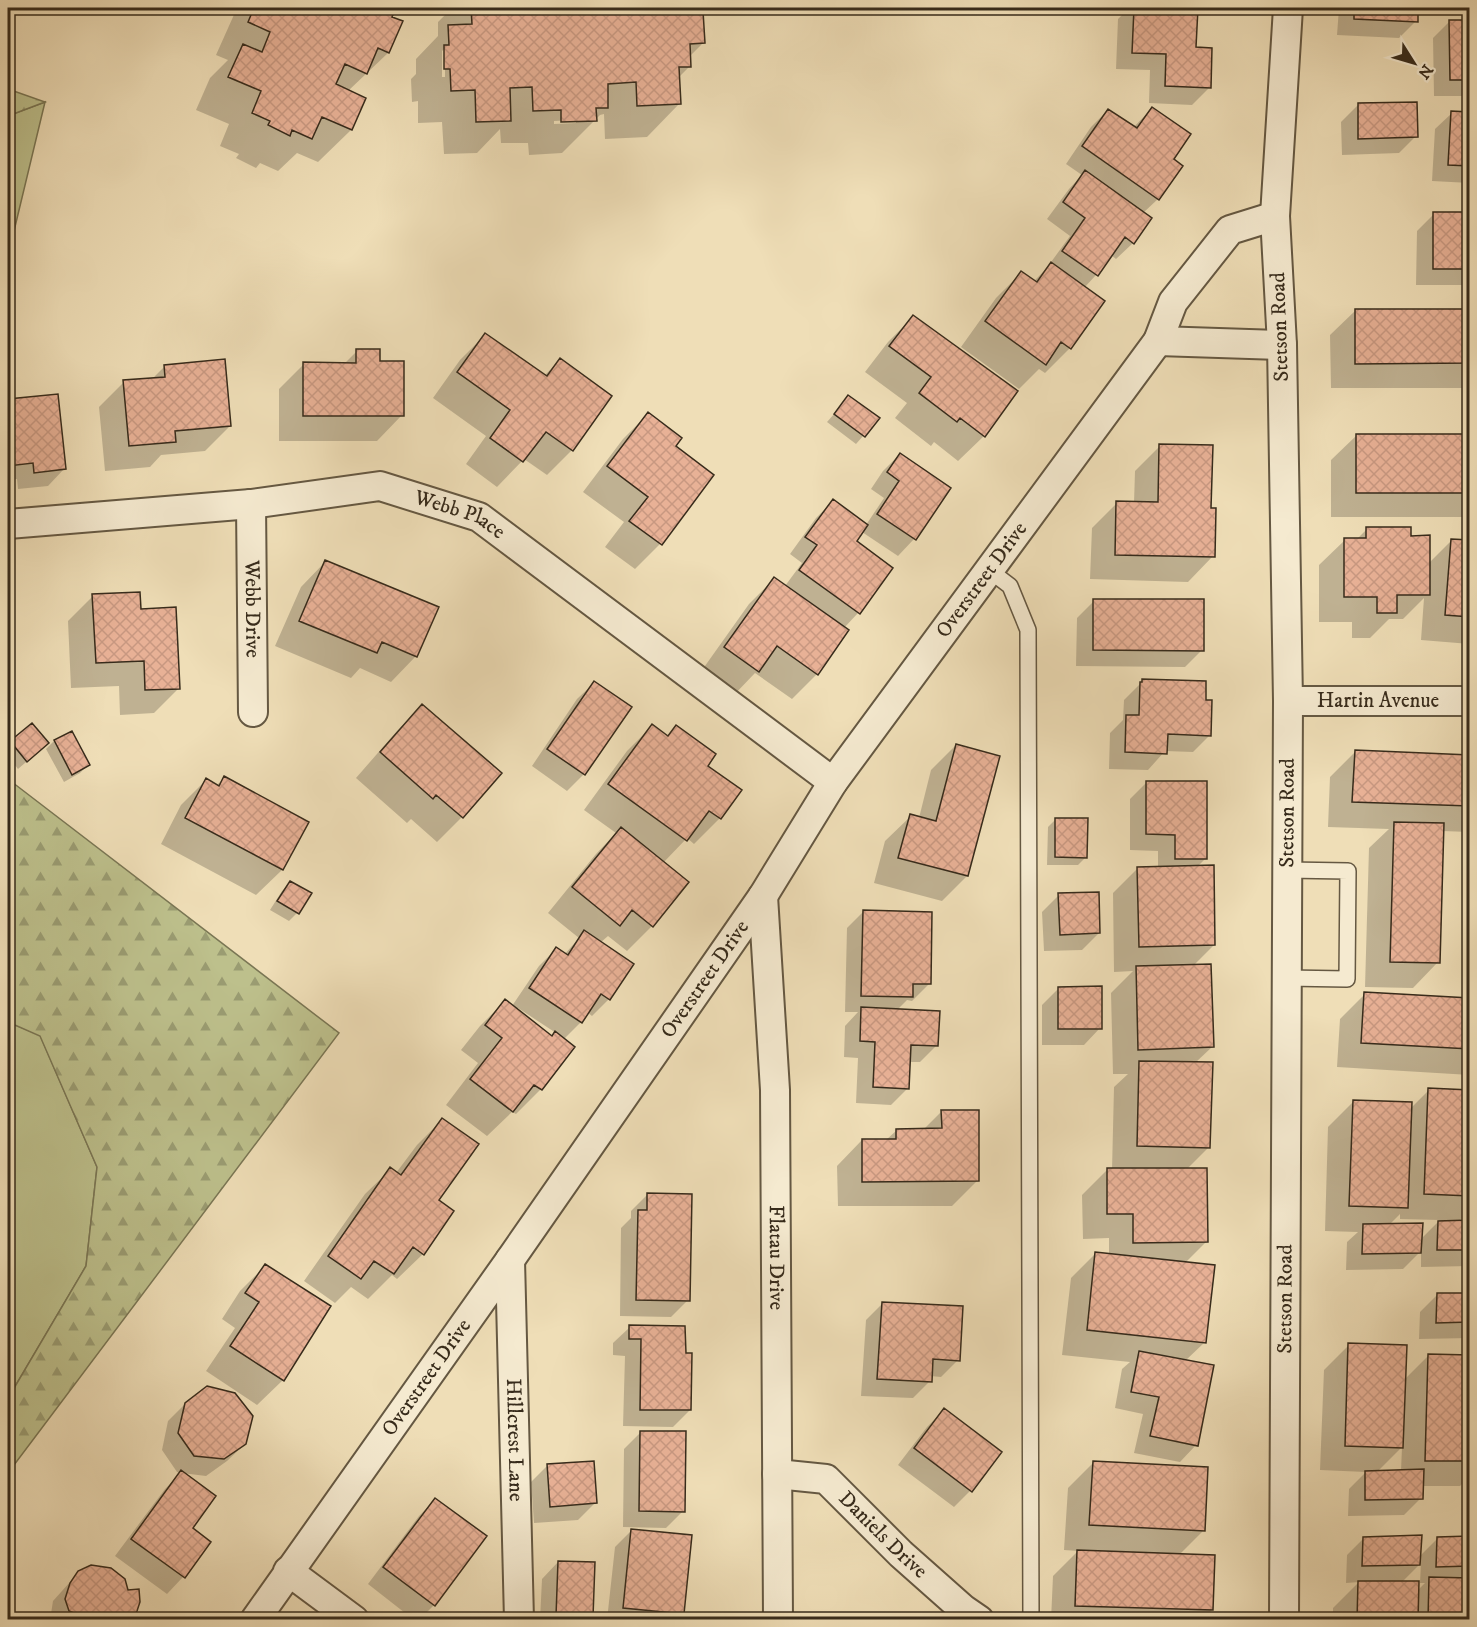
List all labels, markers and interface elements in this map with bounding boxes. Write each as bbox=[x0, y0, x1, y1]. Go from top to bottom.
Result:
north arrow bbox=[1384, 33, 1444, 93]
text: N bbox=[1413, 60, 1437, 83]
street label: Stetson Road bbox=[1265, 271, 1295, 382]
street label: Webb Place bbox=[410, 484, 510, 545]
street label: Overstreet Drive bbox=[930, 517, 1033, 643]
street label: Webb Drive bbox=[239, 559, 265, 658]
street label: Hartin Avenue bbox=[1317, 688, 1440, 714]
street label: Stetson Road bbox=[1274, 758, 1301, 868]
street label: Overstreet Drive bbox=[655, 915, 755, 1043]
street label: Flatau Drive bbox=[763, 1205, 789, 1311]
street label: Stetson Road bbox=[1272, 1244, 1299, 1354]
street label: Overstreet Drive bbox=[376, 1314, 477, 1441]
street label: Hillcrest Lane bbox=[500, 1378, 529, 1502]
street label: Daniels Drive bbox=[833, 1486, 933, 1584]

